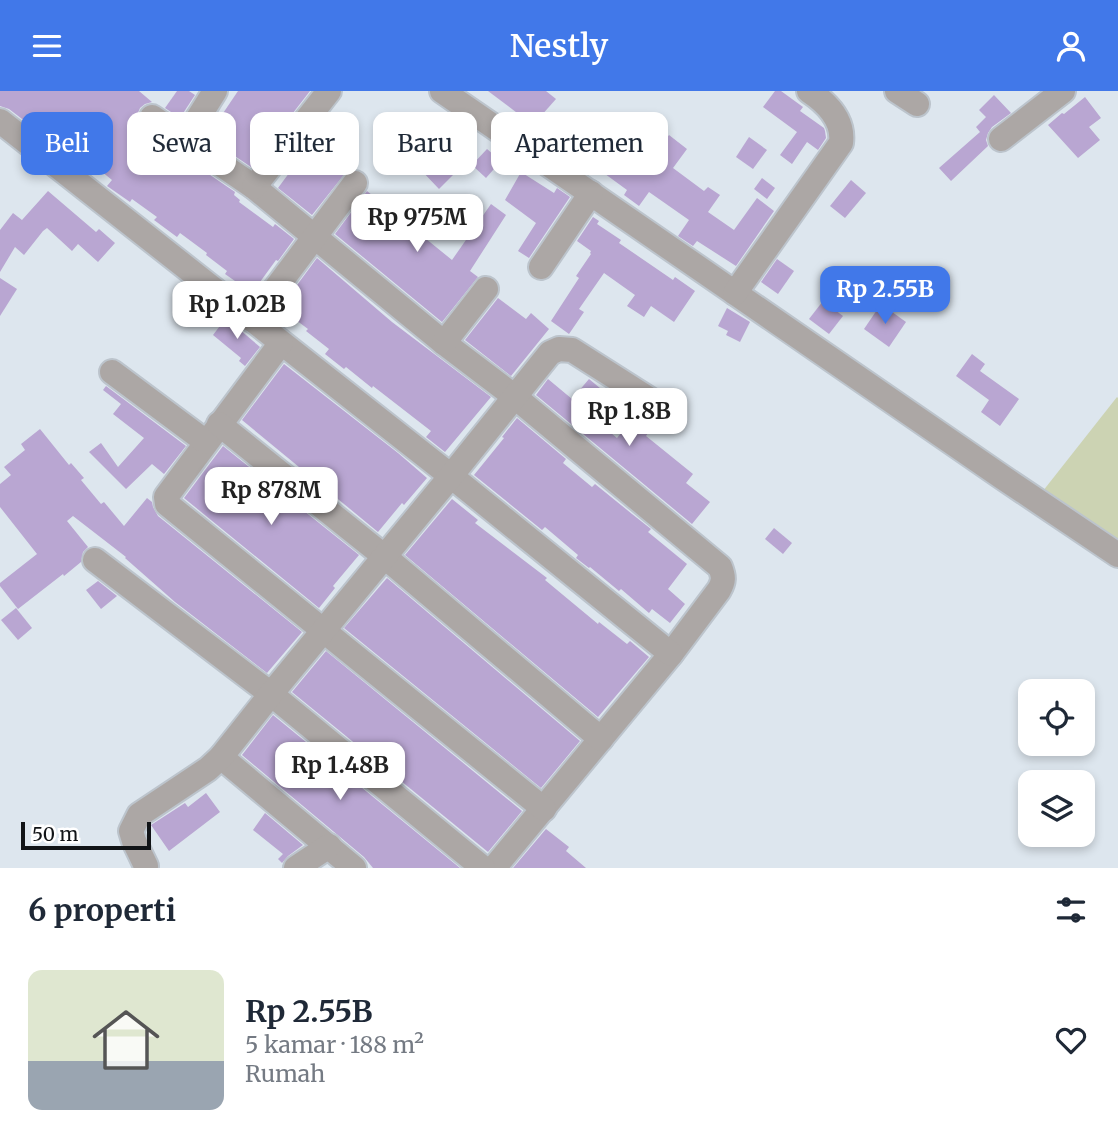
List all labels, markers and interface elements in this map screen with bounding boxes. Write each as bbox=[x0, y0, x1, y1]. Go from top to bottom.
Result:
text: Nestly bbox=[510, 26, 608, 66]
icon: menu bbox=[28, 27, 66, 65]
icon: person bbox=[1052, 27, 1090, 65]
chip: Beli bbox=[21, 112, 113, 175]
chip: Sewa bbox=[127, 112, 236, 175]
chip: Filter bbox=[250, 112, 359, 175]
chip: Baru bbox=[373, 112, 477, 175]
chip: Apartemen bbox=[491, 112, 668, 175]
pin: Rp 975M bbox=[352, 195, 482, 254]
text: Rp 975M bbox=[367, 202, 467, 231]
pin: Rp 2.55B bbox=[813, 267, 957, 326]
text: Rp 2.55B bbox=[836, 274, 934, 303]
pin: Rp 1.02B bbox=[165, 281, 309, 341]
text: Rp 1.02B bbox=[188, 289, 286, 318]
pin: Rp 1.8B bbox=[564, 389, 694, 448]
text: Rp 1.8B bbox=[587, 396, 671, 425]
pin: Rp 878M bbox=[206, 467, 336, 527]
text: Rp 878M bbox=[221, 475, 321, 504]
map controls bbox=[1018, 679, 1095, 847]
button: locate bbox=[1018, 679, 1095, 756]
pin: Rp 1.48B bbox=[268, 743, 412, 802]
text: Rp 1.48B bbox=[291, 750, 389, 779]
button: layers bbox=[1018, 770, 1095, 847]
scale bar bbox=[21, 819, 150, 851]
text: 50 m bbox=[32, 822, 78, 846]
text: 6 properti bbox=[28, 891, 176, 929]
icon: filters bbox=[1052, 891, 1090, 929]
text: Rp 2.55B bbox=[245, 992, 373, 1030]
icon: home bbox=[84, 998, 168, 1082]
icon: heart bbox=[1052, 1021, 1090, 1059]
text: 5 kamar · 188 m² bbox=[245, 1030, 424, 1059]
text: Rumah bbox=[245, 1059, 325, 1088]

